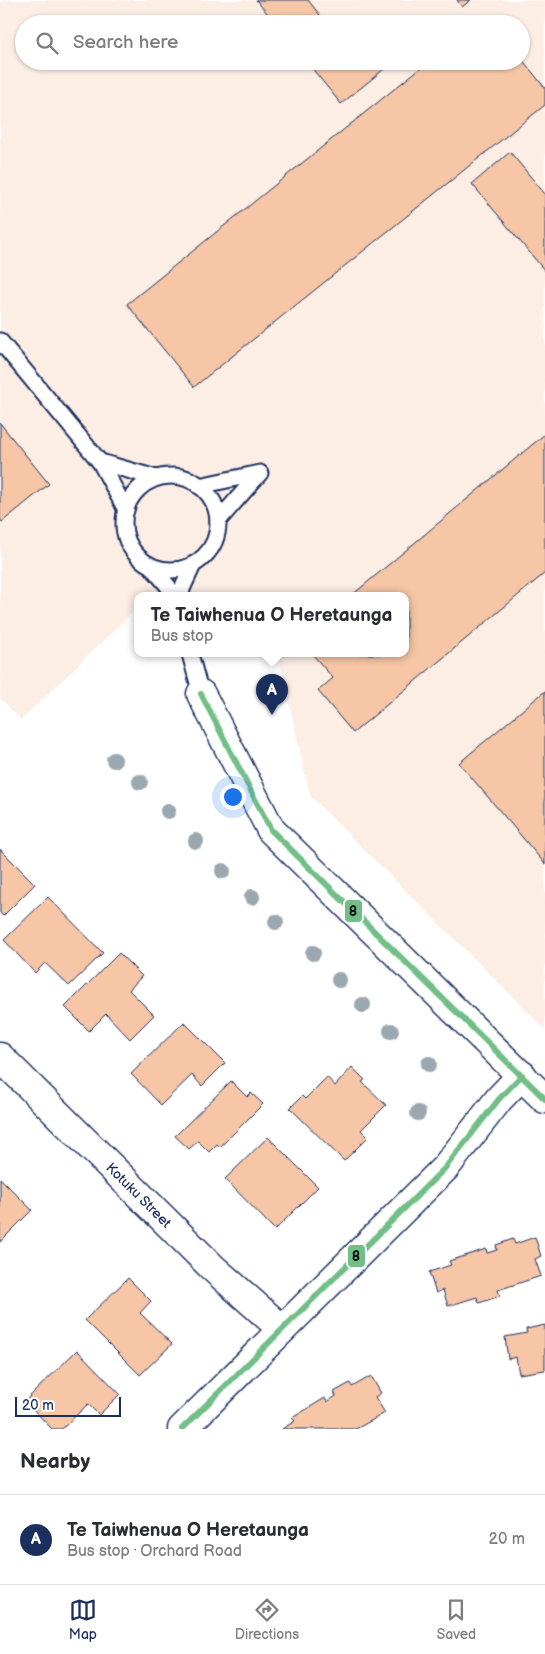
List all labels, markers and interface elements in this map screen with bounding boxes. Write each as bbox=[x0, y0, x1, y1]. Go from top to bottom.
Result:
search box bbox=[15, 15, 530, 70]
icon: search bbox=[33, 29, 61, 57]
text: Search here bbox=[73, 31, 178, 54]
popup bbox=[134, 592, 409, 657]
text: Te Taiwhenua O Heretaunga bbox=[150, 604, 393, 627]
text: Bus stop bbox=[150, 627, 213, 646]
pin: A bbox=[256, 674, 288, 715]
your location bbox=[220, 784, 246, 810]
line badge: 8 bbox=[344, 899, 363, 923]
text: 8 bbox=[349, 903, 357, 920]
street label: Kotuku Street bbox=[103, 1159, 175, 1232]
line badge: 8 bbox=[347, 1244, 366, 1268]
text: 8 bbox=[352, 1248, 360, 1265]
scale bar bbox=[15, 1394, 121, 1417]
text: 20 m bbox=[22, 1397, 54, 1414]
text: Nearby bbox=[20, 1449, 90, 1474]
text: Te Taiwhenua O Heretaunga bbox=[67, 1519, 309, 1542]
text: A bbox=[31, 1530, 41, 1549]
text: 20 m bbox=[489, 1530, 525, 1549]
text: Bus stop · Orchard Road bbox=[67, 1542, 242, 1561]
tab: Map bbox=[69, 1596, 97, 1643]
tab: Directions bbox=[235, 1596, 299, 1643]
tab: Saved bbox=[437, 1596, 476, 1643]

